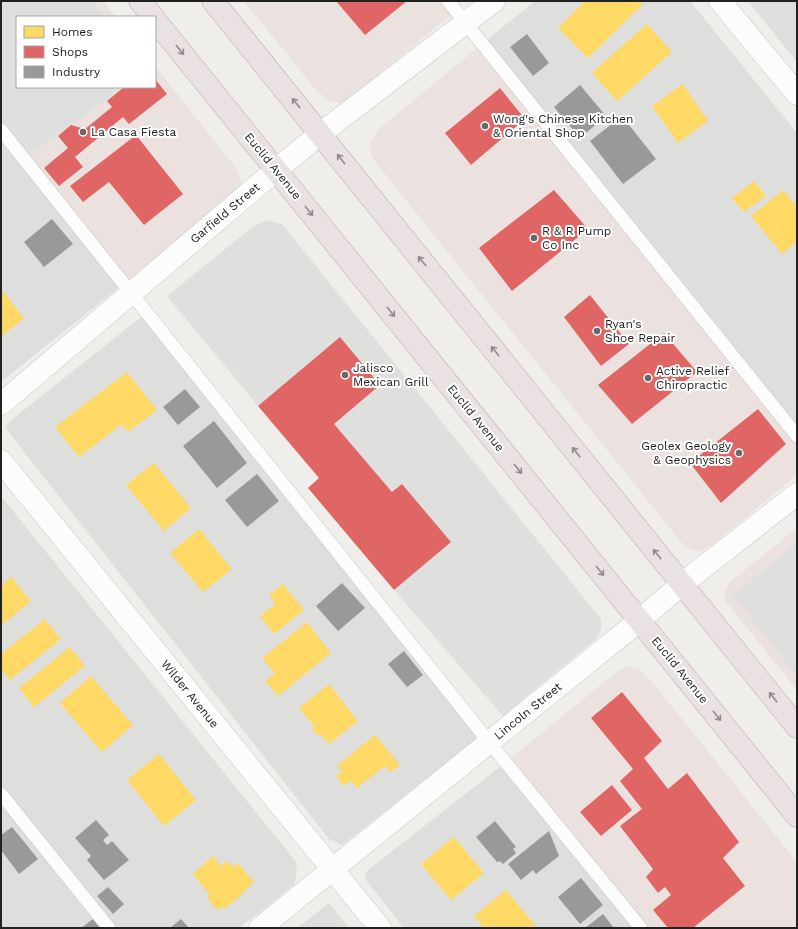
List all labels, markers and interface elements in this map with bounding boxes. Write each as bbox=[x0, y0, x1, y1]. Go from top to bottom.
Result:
legend bbox=[16, 16, 156, 88]
text: Homes bbox=[52, 25, 93, 39]
text: Shops bbox=[52, 45, 88, 59]
one-way arrow bbox=[175, 45, 184, 56]
text: Industry bbox=[52, 65, 101, 79]
one-way arrow bbox=[291, 98, 300, 109]
place label: Wong's Chinese Kitchen & Oriental Shop bbox=[493, 112, 633, 140]
marker: Wong's Chinese Kitchen & Oriental Shop bbox=[480, 121, 490, 131]
place label: La Casa Fiesta bbox=[91, 125, 177, 139]
marker: La Casa Fiesta bbox=[78, 127, 88, 137]
street label: Euclid Avenue bbox=[242, 130, 304, 202]
one-way arrow bbox=[336, 154, 345, 165]
street label: Garfield Street bbox=[187, 180, 263, 246]
one-way arrow bbox=[305, 205, 314, 216]
place label: R & R Pump Co Inc bbox=[542, 224, 611, 252]
marker: R & R Pump Co Inc bbox=[529, 233, 539, 243]
one-way arrow bbox=[417, 256, 426, 267]
one-way arrow bbox=[386, 307, 395, 318]
place label: Ryan's Shoe Repair bbox=[605, 317, 676, 345]
marker: Ryan's Shoe Repair bbox=[592, 326, 602, 336]
one-way arrow bbox=[490, 345, 499, 356]
place label: Jalisco Mexican Grill bbox=[353, 361, 429, 389]
place label: Active Relief Chiropractic bbox=[656, 364, 729, 392]
marker: Jalisco Mexican Grill bbox=[340, 370, 350, 380]
marker: Active Relief Chiropractic bbox=[643, 373, 653, 383]
street label: Euclid Avenue bbox=[445, 382, 507, 454]
place label: Geolex Geology & Geophysics bbox=[641, 439, 732, 467]
one-way arrow bbox=[572, 447, 580, 458]
marker: Geolex Geology & Geophysics bbox=[734, 448, 744, 458]
one-way arrow bbox=[514, 464, 522, 475]
one-way arrow bbox=[653, 548, 662, 559]
one-way arrow bbox=[595, 565, 604, 576]
street label: Euclid Avenue bbox=[649, 634, 711, 706]
street label: Wilder Avenue bbox=[158, 657, 222, 731]
street label: Lincoln Street bbox=[491, 679, 565, 743]
one-way arrow bbox=[768, 692, 777, 702]
one-way arrow bbox=[713, 711, 721, 722]

